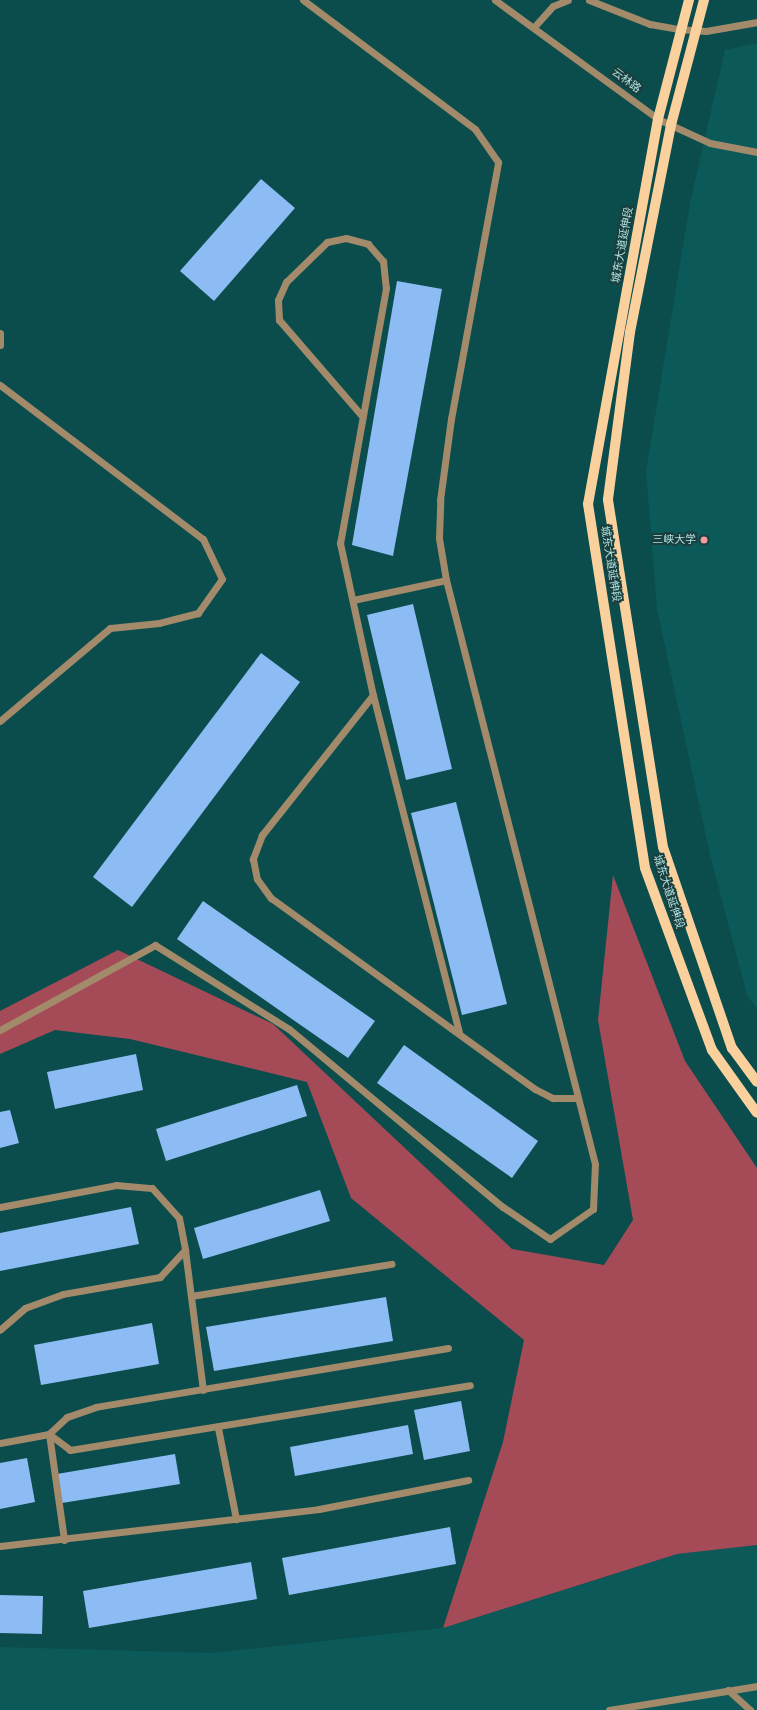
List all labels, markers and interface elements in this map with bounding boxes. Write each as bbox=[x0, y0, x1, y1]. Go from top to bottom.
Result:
street label: 云林路 bbox=[609, 66, 643, 96]
street label: 城东大道延伸段 bbox=[610, 206, 636, 284]
street label: 城东大道延伸段 bbox=[597, 525, 623, 603]
place label: 三峡大学 bbox=[652, 533, 696, 547]
marker: 三峡大学 bbox=[699, 535, 709, 545]
street label: 城东大道延伸段 bbox=[650, 853, 686, 931]

